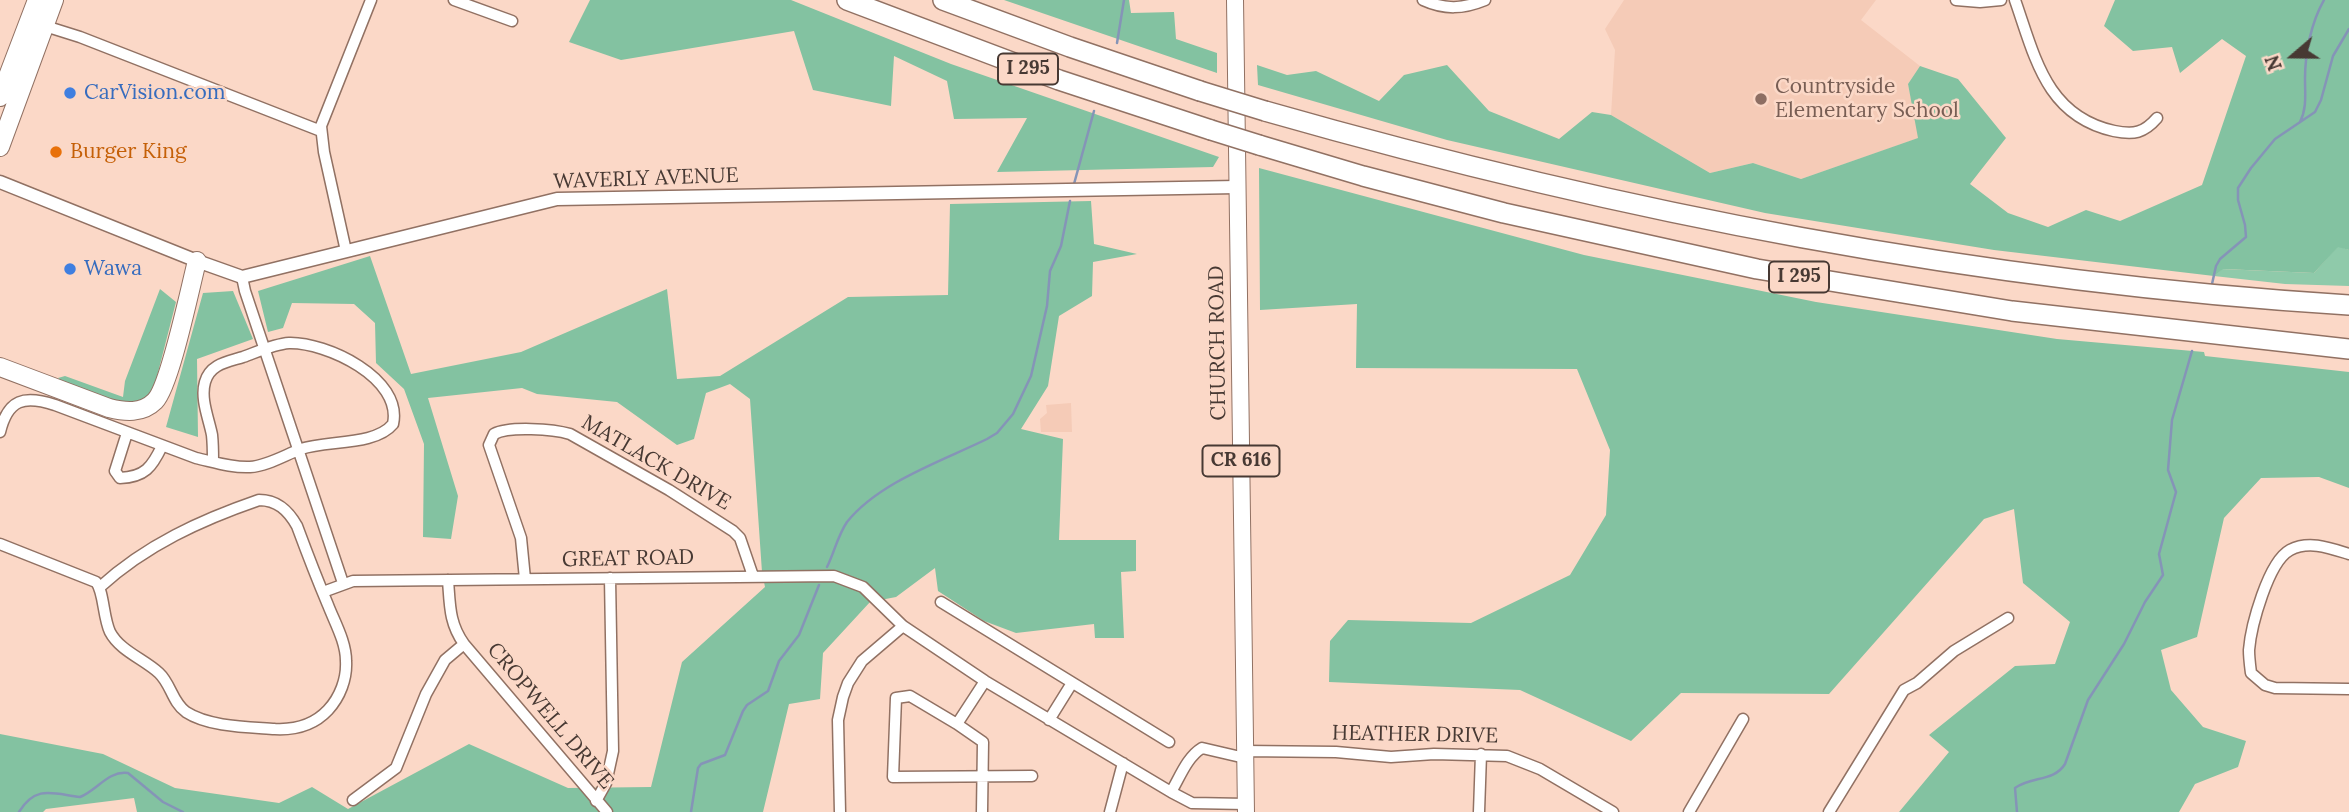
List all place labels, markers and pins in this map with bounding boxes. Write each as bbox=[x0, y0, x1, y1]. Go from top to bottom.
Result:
place label: Countryside Elementary School bbox=[1775, 74, 1959, 124]
place label: CarVision.com bbox=[84, 80, 225, 106]
marker: CarVision.com bbox=[62, 85, 78, 101]
marker: Countryside Elementary School bbox=[1753, 91, 1769, 107]
place label: Burger King bbox=[70, 139, 187, 165]
marker: Burger King bbox=[48, 144, 64, 160]
place label: Wawa bbox=[84, 256, 142, 282]
marker: Wawa bbox=[62, 261, 78, 277]

